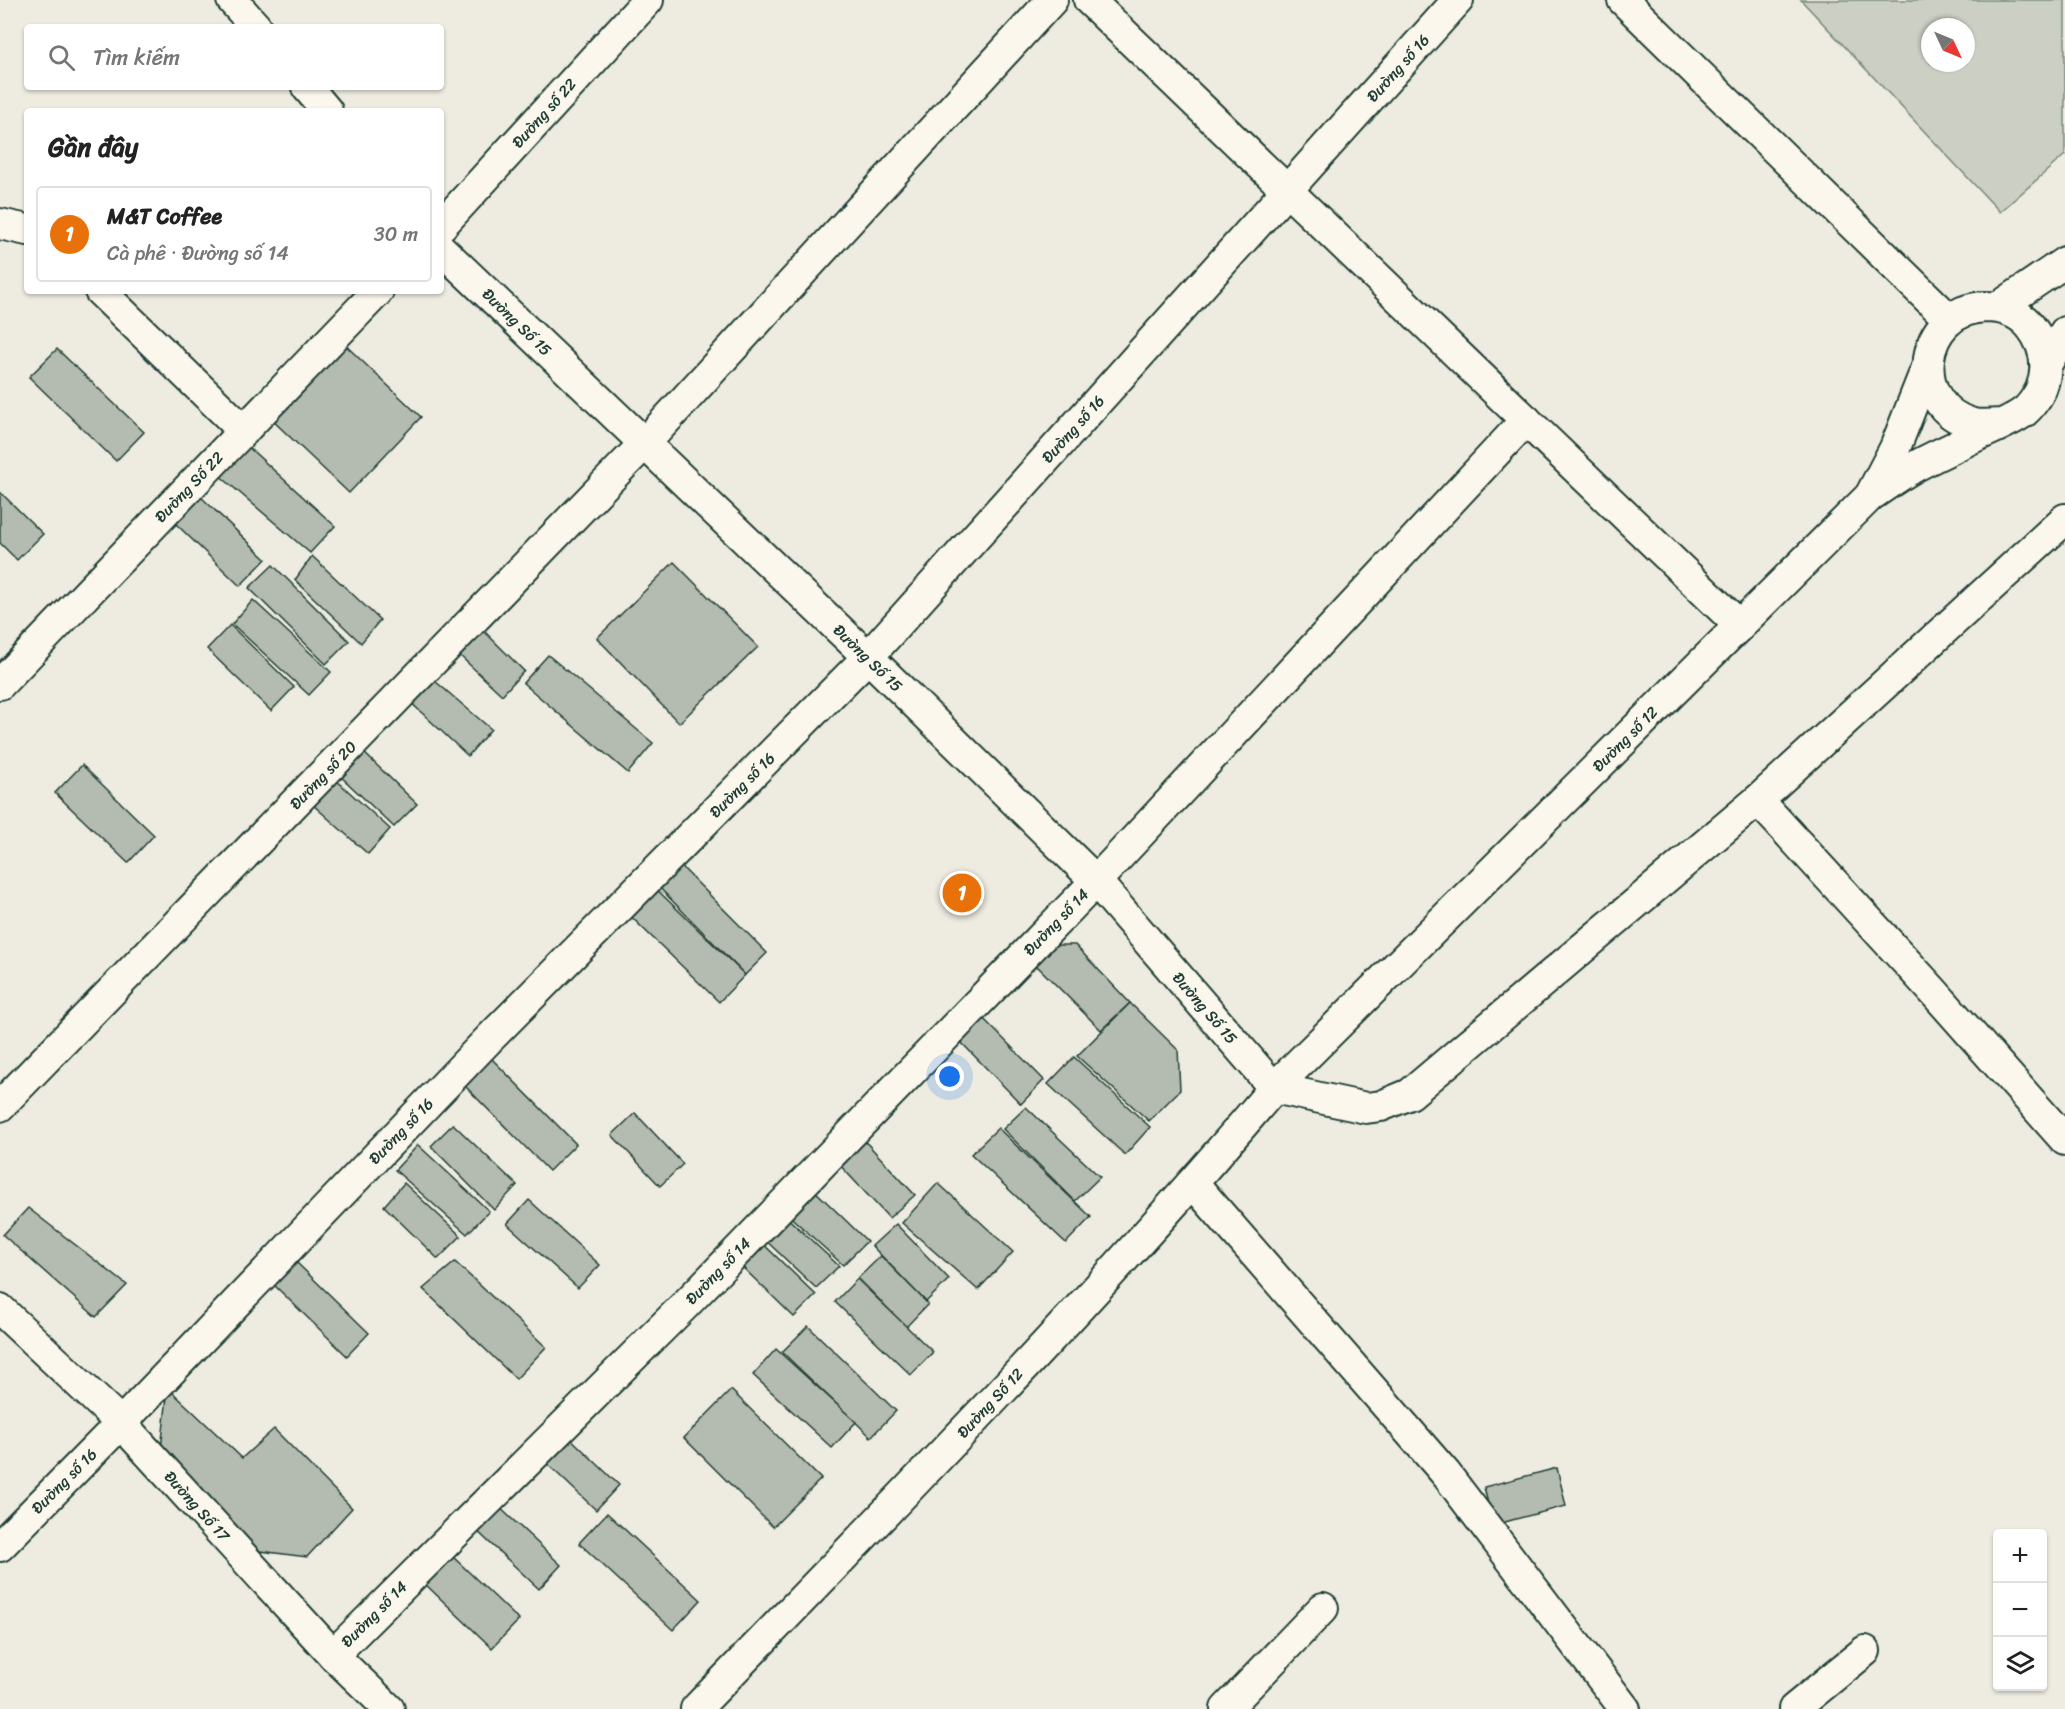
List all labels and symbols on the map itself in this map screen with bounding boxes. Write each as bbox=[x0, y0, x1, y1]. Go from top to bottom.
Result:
north arrow bbox=[1921, 18, 1975, 72]
street label: Đường số 16 bbox=[1359, 27, 1437, 109]
street label: Đường số 22 bbox=[504, 71, 584, 155]
street label: Đường Số 15 bbox=[475, 281, 559, 363]
street label: Đường số 16 bbox=[1034, 388, 1112, 470]
street label: Đường Số 22 bbox=[147, 444, 231, 530]
street label: Đường Số 15 bbox=[826, 617, 910, 699]
street label: Đường số 12 bbox=[1585, 699, 1665, 779]
street label: Đường số 20 bbox=[282, 733, 364, 817]
street label: Đường số 16 bbox=[702, 745, 782, 825]
pin: 1 bbox=[942, 870, 982, 916]
street label: Đường số 14 bbox=[1016, 881, 1096, 963]
street label: Đường Số 15 bbox=[1165, 965, 1245, 1051]
your location bbox=[935, 1062, 964, 1091]
street label: Đường số 16 bbox=[361, 1090, 441, 1172]
street label: Đường số 14 bbox=[678, 1230, 758, 1312]
street label: Đường Số 12 bbox=[949, 1361, 1031, 1445]
street label: Đường số 16 bbox=[24, 1441, 104, 1521]
street label: Đường Số 17 bbox=[157, 1464, 238, 1549]
street label: Đường số 14 bbox=[334, 1574, 414, 1654]

